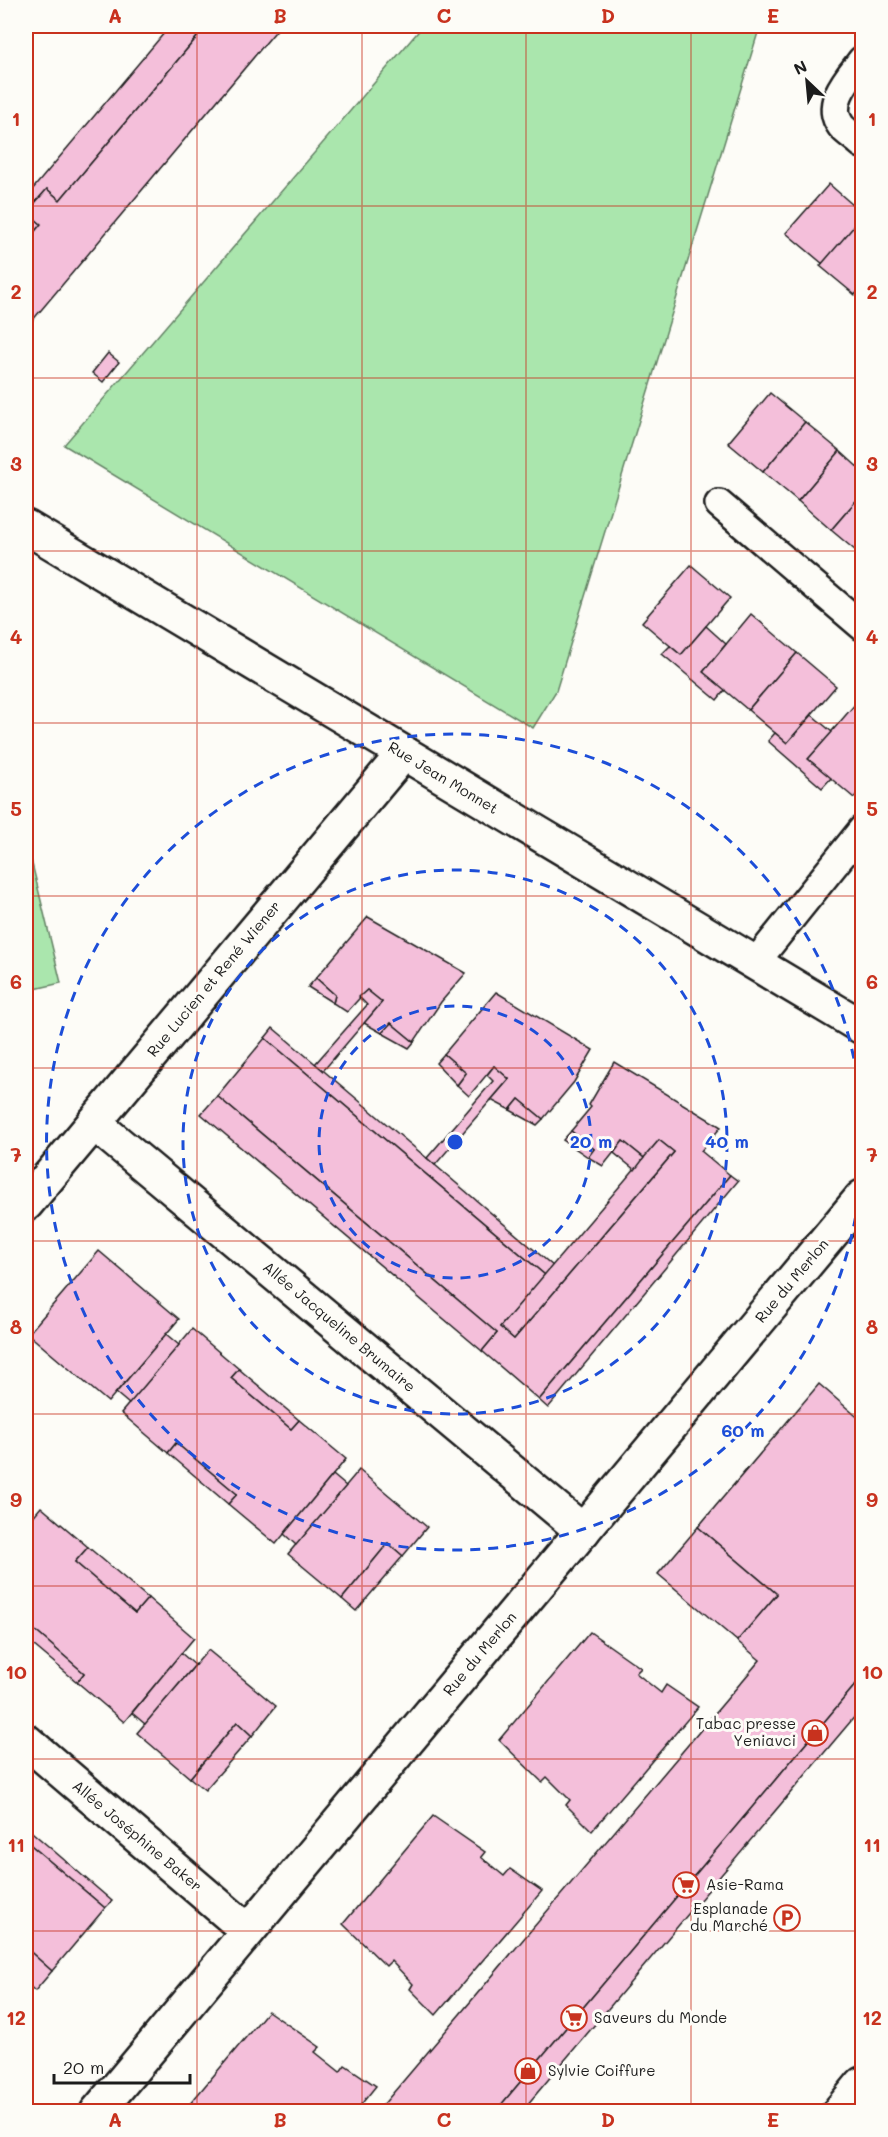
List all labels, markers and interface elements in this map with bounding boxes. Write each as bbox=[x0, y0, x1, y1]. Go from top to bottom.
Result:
text: A bbox=[108, 2, 122, 28]
text: B bbox=[273, 2, 287, 28]
text: C bbox=[437, 2, 452, 28]
text: D bbox=[601, 2, 615, 28]
text: E bbox=[767, 2, 779, 28]
north arrow bbox=[777, 51, 837, 111]
text: N bbox=[790, 55, 810, 79]
text: 1 bbox=[12, 105, 20, 131]
text: 1 bbox=[868, 105, 876, 131]
text: 2 bbox=[10, 278, 22, 304]
text: 2 bbox=[866, 278, 878, 304]
text: 3 bbox=[10, 450, 22, 476]
text: 3 bbox=[866, 450, 878, 476]
text: 4 bbox=[10, 623, 23, 649]
text: 4 bbox=[866, 623, 879, 649]
street label: Rue Jean Monnet bbox=[385, 736, 502, 818]
text: 5 bbox=[10, 795, 22, 821]
text: 5 bbox=[866, 795, 878, 821]
street label: Rue Lucien et René Wiener bbox=[142, 896, 285, 1061]
text: 6 bbox=[10, 968, 22, 994]
text: 6 bbox=[866, 968, 878, 994]
text: 20 m bbox=[570, 1129, 612, 1153]
text: 40 m bbox=[705, 1129, 749, 1153]
centre of rings bbox=[445, 1132, 465, 1152]
text: 7 bbox=[10, 1141, 22, 1167]
text: 7 bbox=[866, 1141, 878, 1167]
street label: Rue du Merlon bbox=[750, 1234, 832, 1327]
street label: Allée Jacqueline Brumaire bbox=[259, 1256, 420, 1396]
text: 8 bbox=[10, 1313, 22, 1339]
text: 8 bbox=[866, 1313, 878, 1339]
text: 60 m bbox=[721, 1418, 765, 1442]
text: 9 bbox=[10, 1486, 22, 1512]
text: 9 bbox=[866, 1486, 878, 1512]
street label: Rue du Merlon bbox=[438, 1607, 520, 1700]
text: 10 bbox=[5, 1658, 27, 1684]
text: 10 bbox=[861, 1658, 883, 1684]
place label: Tabac presse Yeniavci bbox=[696, 1713, 796, 1750]
shop icon: Tabac presse Yeniavci bbox=[800, 1718, 830, 1748]
street label: Allée Joséphine Baker bbox=[69, 1775, 207, 1895]
text: 11 bbox=[7, 1831, 25, 1857]
text: 11 bbox=[863, 1831, 881, 1857]
supermarket icon: Asie-Rama bbox=[671, 1870, 701, 1900]
place label: Asie-Rama bbox=[706, 1874, 784, 1894]
place label: Esplanade du Marché bbox=[690, 1898, 768, 1935]
parking icon: Esplanade du Marché bbox=[772, 1903, 802, 1933]
supermarket icon: Saveurs du Monde bbox=[559, 2003, 589, 2033]
text: 12 bbox=[6, 2004, 26, 2030]
text: 12 bbox=[862, 2004, 882, 2030]
place label: Saveurs du Monde bbox=[594, 2007, 727, 2027]
scale bar bbox=[54, 2047, 190, 2085]
text: 20 m bbox=[63, 2055, 104, 2079]
shop icon: Sylvie Coiffure bbox=[513, 2056, 543, 2086]
place label: Sylvie Coiffure bbox=[548, 2060, 656, 2080]
text: A bbox=[108, 2106, 122, 2132]
text: B bbox=[273, 2106, 287, 2132]
text: C bbox=[437, 2106, 452, 2132]
text: D bbox=[601, 2106, 615, 2132]
text: E bbox=[767, 2106, 779, 2132]

